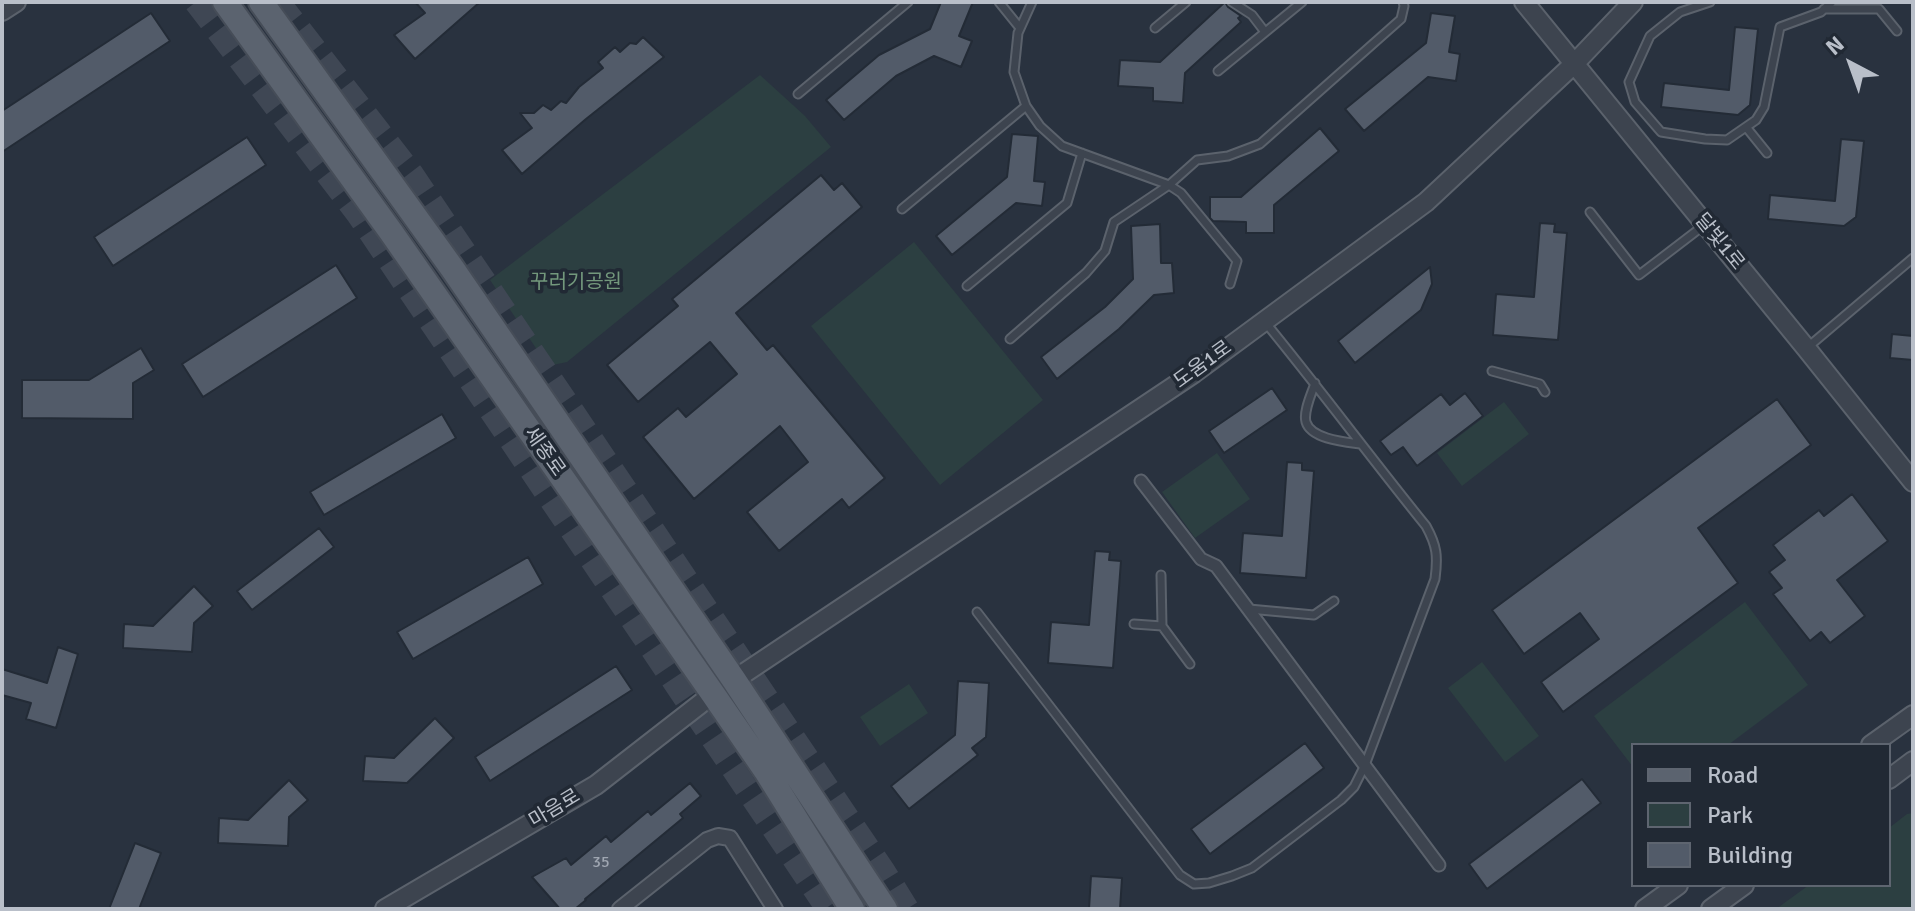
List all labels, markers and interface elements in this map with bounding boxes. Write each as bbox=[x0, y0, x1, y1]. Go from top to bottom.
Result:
north arrow bbox=[1811, 24, 1891, 104]
text: N bbox=[1820, 30, 1850, 61]
street label: 달빛1로 bbox=[1689, 209, 1749, 275]
park label: 꾸러기공원 bbox=[530, 271, 622, 295]
street label: 도움1로 bbox=[1169, 336, 1237, 394]
street label: 세종로 bbox=[518, 423, 570, 481]
legend bbox=[1631, 743, 1891, 887]
text: Road bbox=[1707, 760, 1758, 790]
street label: 마음로 bbox=[525, 784, 585, 834]
text: Park bbox=[1707, 800, 1753, 830]
text: Building bbox=[1707, 840, 1793, 870]
house number: 35 bbox=[592, 853, 610, 873]

